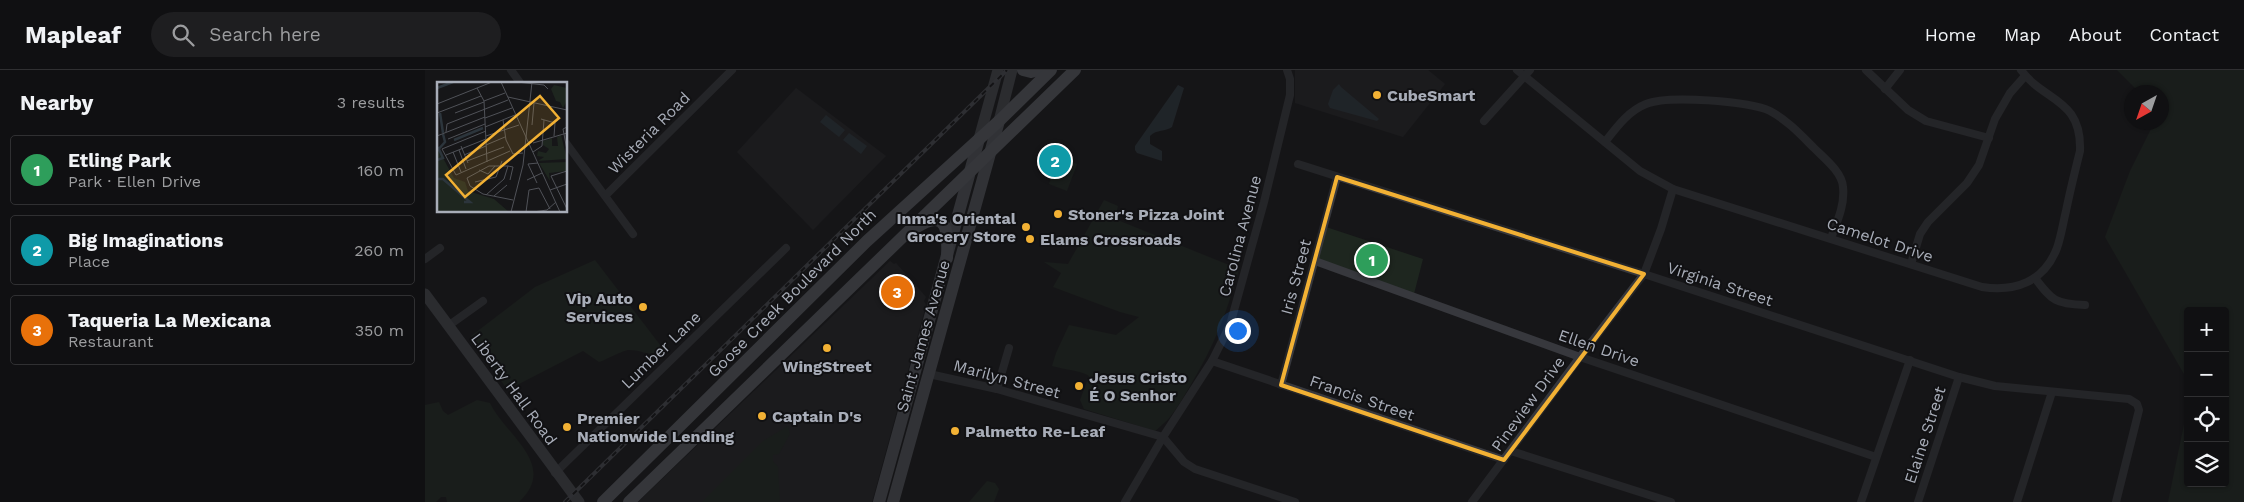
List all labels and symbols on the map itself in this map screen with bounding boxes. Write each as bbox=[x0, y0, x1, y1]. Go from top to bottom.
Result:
inset map bbox=[437, 82, 567, 212]
north arrow bbox=[2124, 85, 2169, 130]
place label: CubeSmart bbox=[1387, 86, 1475, 105]
street label: Wisteria Road bbox=[604, 88, 694, 178]
marker: CubeSmart bbox=[1371, 89, 1383, 101]
pin: 2 bbox=[1039, 142, 1071, 180]
street label: Carolina Avenue bbox=[1215, 173, 1265, 299]
street label: Goose Creek Boulevard North bbox=[704, 205, 880, 381]
place label: Stoner's Pizza Joint bbox=[1068, 205, 1224, 224]
marker: Stoner's Pizza Joint bbox=[1052, 208, 1064, 220]
place label: Inma's Oriental Grocery Store bbox=[896, 209, 1017, 246]
street label: Camelot Drive bbox=[1824, 214, 1936, 266]
marker: Inma's Oriental Grocery Store bbox=[1020, 221, 1032, 233]
place label: Elams Crossroads bbox=[1040, 230, 1182, 249]
marker: Elams Crossroads bbox=[1024, 233, 1036, 245]
street label: Iris Street bbox=[1277, 237, 1315, 317]
pin: 1 bbox=[1356, 241, 1388, 279]
street label: Saint James Avenue bbox=[892, 258, 954, 414]
street label: Virginia Street bbox=[1665, 258, 1776, 310]
pin: 3 bbox=[881, 273, 913, 311]
place label: Vip Auto Services bbox=[566, 289, 633, 326]
marker: Vip Auto Services bbox=[637, 301, 649, 313]
street label: Lumber Lane bbox=[617, 307, 705, 393]
your location bbox=[1225, 318, 1251, 344]
street label: Ellen Drive bbox=[1556, 325, 1642, 371]
street label: Liberty Hall Road bbox=[467, 329, 561, 449]
marker: WingStreet bbox=[821, 342, 833, 354]
street label: Pineview Drive bbox=[1487, 353, 1569, 455]
street label: Marilyn Street bbox=[952, 356, 1063, 402]
place label: WingStreet bbox=[782, 357, 872, 376]
place label: Jesus Cristo É O Senhor bbox=[1089, 368, 1188, 405]
street label: Francis Street bbox=[1307, 371, 1417, 425]
marker: Jesus Cristo É O Senhor bbox=[1073, 380, 1085, 392]
street label: Elaine Street bbox=[1900, 384, 1950, 486]
place label: Captain D's bbox=[772, 407, 862, 426]
place label: Premier Nationwide Lending bbox=[577, 409, 734, 446]
marker: Captain D's bbox=[756, 410, 768, 422]
marker: Premier Nationwide Lending bbox=[561, 421, 573, 433]
place label: Palmetto Re-Leaf bbox=[965, 422, 1106, 441]
marker: Palmetto Re-Leaf bbox=[949, 425, 961, 437]

